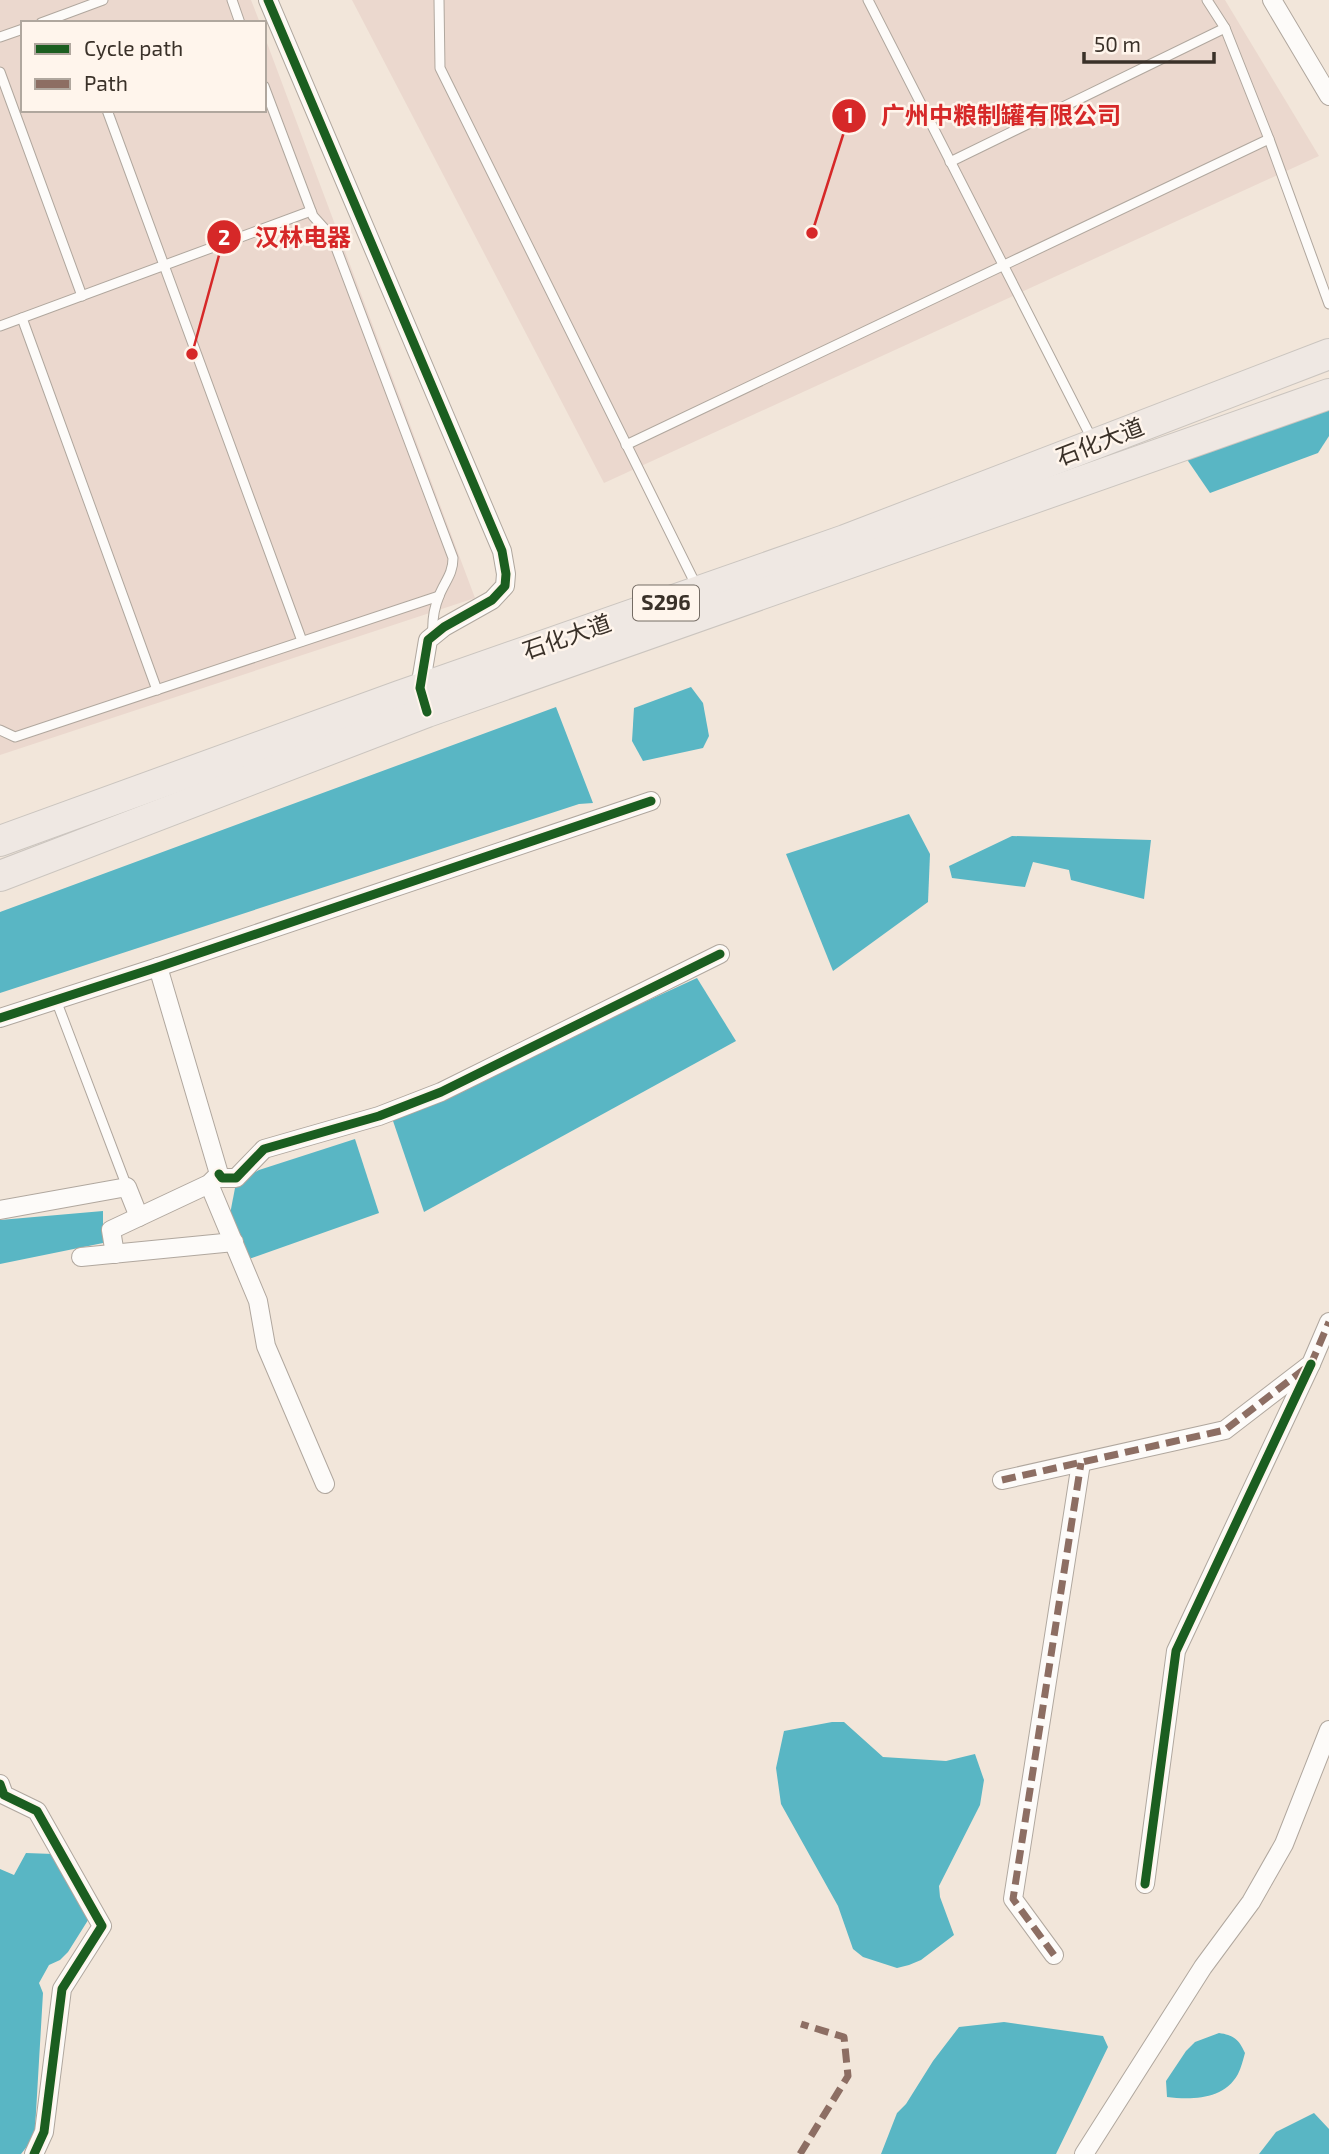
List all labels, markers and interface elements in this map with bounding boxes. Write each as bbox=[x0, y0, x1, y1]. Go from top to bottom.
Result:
legend bbox=[21, 21, 266, 112]
scale bar bbox=[1084, 21, 1214, 65]
text: 50 m bbox=[1094, 31, 1141, 56]
text: Cycle path bbox=[84, 35, 183, 60]
text: Path bbox=[84, 70, 128, 95]
callout: 广州中粮制罐有限公司 bbox=[832, 93, 1135, 138]
text: 广州中粮制罐有限公司 bbox=[881, 100, 1121, 129]
text: 1 bbox=[844, 102, 854, 127]
callout: 汉林电器 bbox=[206, 215, 365, 260]
text: 汉林电器 bbox=[255, 222, 351, 251]
text: 2 bbox=[218, 224, 230, 249]
street label: 石化大道 bbox=[1052, 412, 1148, 471]
road number: S296 bbox=[633, 586, 699, 620]
street label: 石化大道 bbox=[519, 608, 615, 664]

